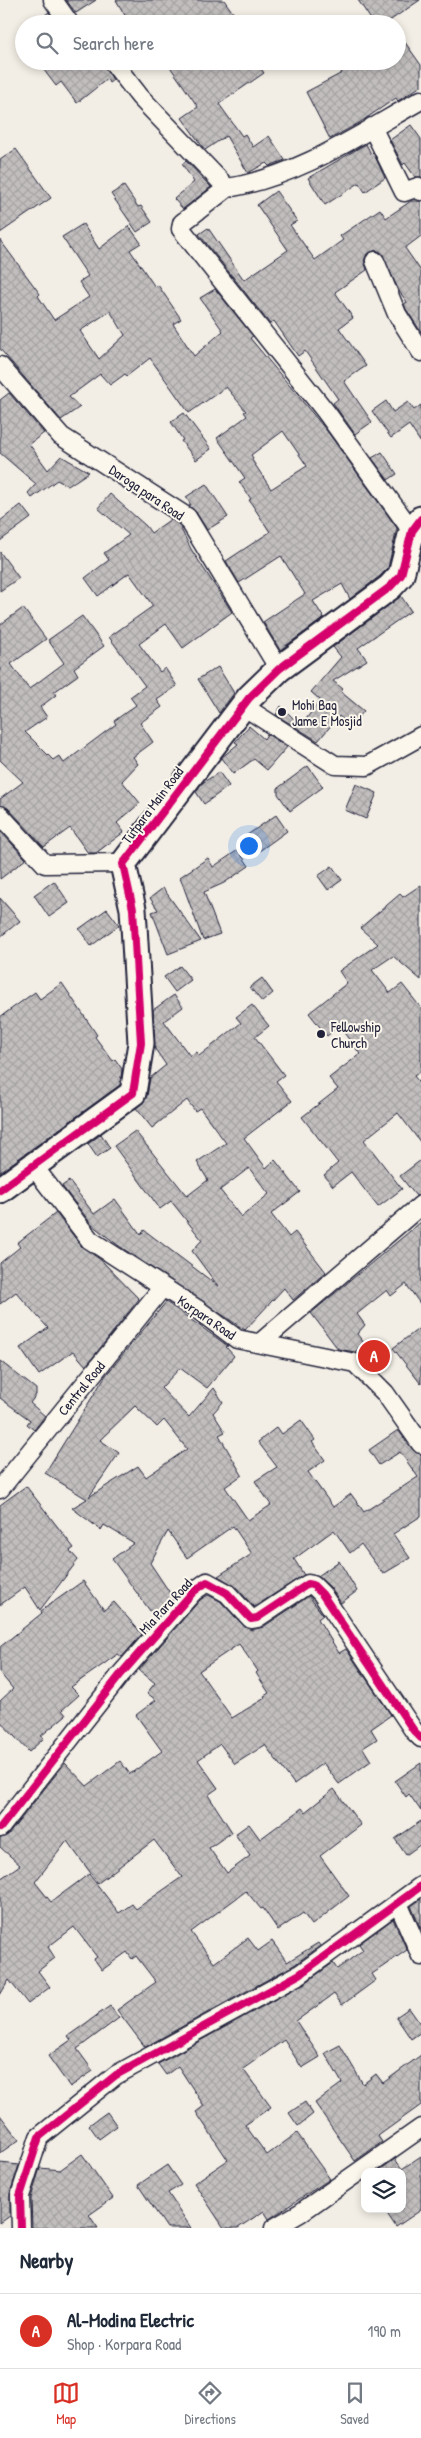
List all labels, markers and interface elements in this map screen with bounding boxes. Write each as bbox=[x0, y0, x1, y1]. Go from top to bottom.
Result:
search box bbox=[15, 15, 406, 70]
icon: search bbox=[33, 29, 61, 57]
text: Search here bbox=[73, 30, 154, 56]
street label: Daroga para Road bbox=[105, 460, 189, 525]
place label: Mohi Bag Jame E Mosjid bbox=[292, 695, 362, 731]
marker: Mohi Bag Jame E Mosjid bbox=[276, 706, 288, 718]
street label: Tutpara Main Road bbox=[117, 762, 188, 848]
your location bbox=[236, 833, 262, 859]
place label: Fellowship Church bbox=[330, 1017, 380, 1052]
marker: Fellowship Church bbox=[315, 1028, 327, 1040]
street label: Korpara Road bbox=[173, 1290, 240, 1345]
pin: A bbox=[358, 1337, 390, 1375]
street label: Central Road bbox=[53, 1356, 109, 1419]
street label: Mia Para Road bbox=[134, 1574, 196, 1638]
map controls bbox=[361, 2168, 406, 2213]
button: layers bbox=[361, 2168, 406, 2213]
text: Nearby bbox=[20, 2246, 73, 2275]
text: Al-Modina Electric bbox=[67, 2307, 194, 2333]
text: A bbox=[32, 2320, 40, 2342]
text: 190 m bbox=[368, 2320, 401, 2342]
text: Shop · Korpara Road bbox=[67, 2333, 181, 2355]
tab: Map bbox=[52, 2379, 80, 2428]
tab: Directions bbox=[184, 2379, 236, 2428]
tab: Saved bbox=[340, 2379, 369, 2428]

